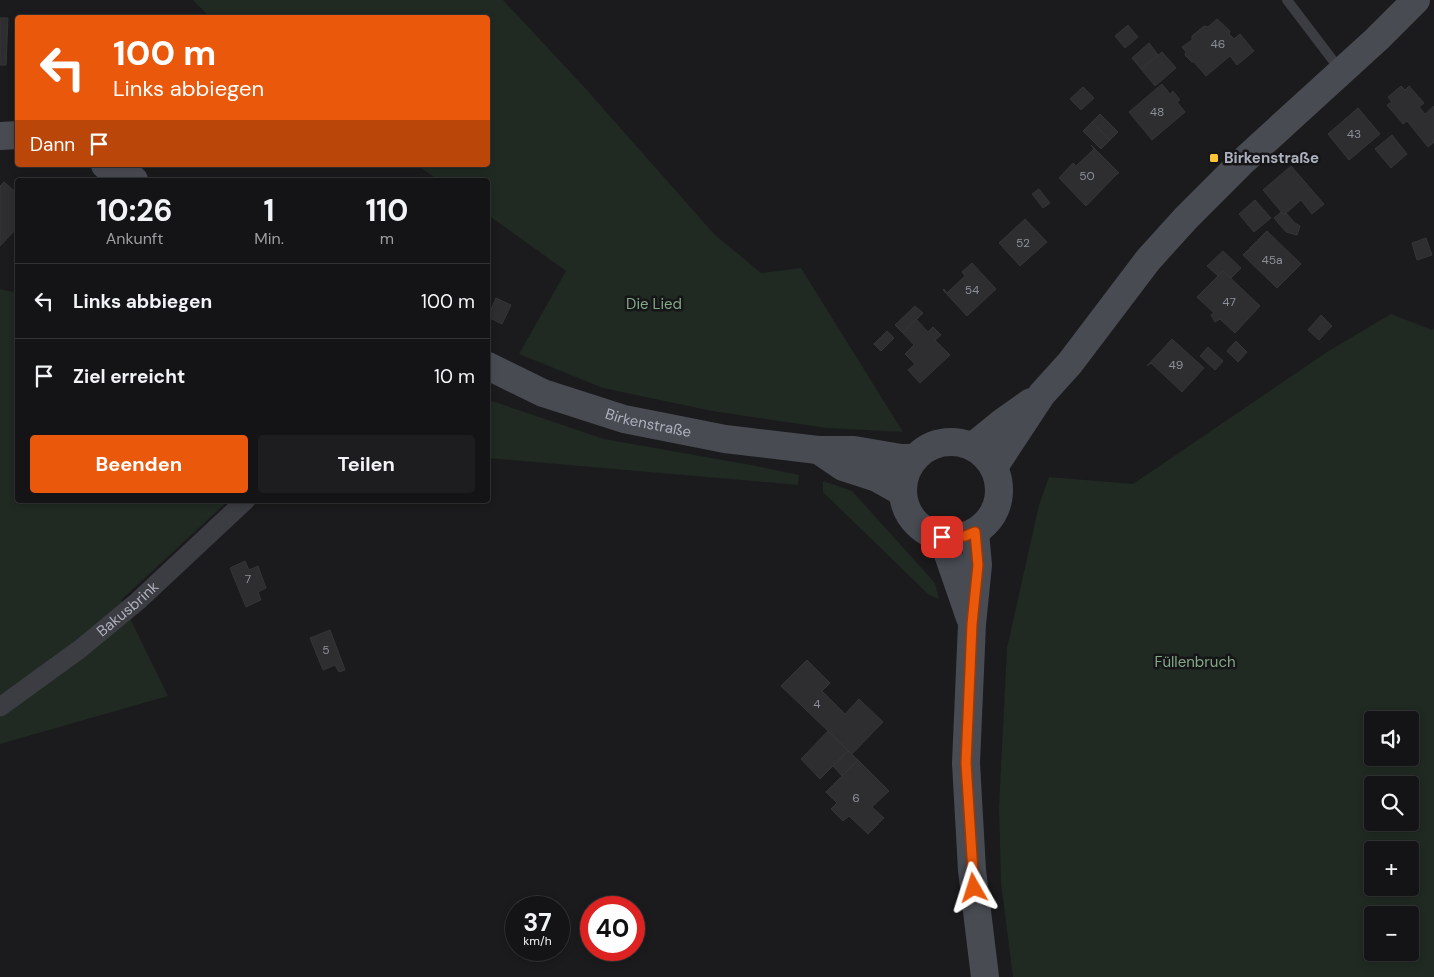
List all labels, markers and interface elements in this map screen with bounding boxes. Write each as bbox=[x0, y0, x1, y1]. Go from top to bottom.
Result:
text: 100 m bbox=[113, 30, 216, 76]
icon: left bbox=[30, 35, 95, 100]
house number: 46 bbox=[1211, 36, 1225, 52]
text: Links abbiegen bbox=[113, 74, 264, 103]
house number: 48 bbox=[1150, 104, 1164, 120]
house number: 43 bbox=[1347, 126, 1361, 142]
icon: arrive bbox=[85, 130, 113, 158]
text: Dann bbox=[30, 132, 75, 157]
place label: Birkenstraße bbox=[1224, 148, 1319, 168]
marker: Birkenstraße bbox=[1208, 152, 1220, 164]
house number: 50 bbox=[1079, 168, 1095, 184]
text: 10:26 bbox=[97, 191, 173, 230]
text: 1 bbox=[264, 191, 274, 230]
text: 110 bbox=[365, 191, 408, 230]
text: Ankunft bbox=[106, 228, 164, 249]
text: Min. bbox=[254, 228, 284, 249]
text: m bbox=[380, 228, 394, 249]
house number: 52 bbox=[1016, 235, 1030, 251]
house number: 45a bbox=[1261, 252, 1283, 268]
house number: 54 bbox=[965, 282, 979, 298]
icon: left bbox=[30, 287, 58, 315]
text: Links abbiegen bbox=[73, 289, 212, 314]
text: 100 m bbox=[421, 289, 475, 314]
park label: Die Lied bbox=[626, 294, 682, 314]
house number: 47 bbox=[1222, 294, 1236, 310]
house number: 49 bbox=[1169, 357, 1183, 373]
icon: arrive bbox=[30, 362, 58, 390]
text: Ziel erreicht bbox=[73, 364, 185, 389]
text: 10 m bbox=[434, 364, 475, 389]
street label: Birkenstraße bbox=[603, 404, 693, 442]
button: Beenden bbox=[30, 435, 248, 493]
button: Teilen bbox=[258, 435, 475, 493]
pin bbox=[921, 516, 963, 558]
icon: arrive bbox=[928, 523, 956, 551]
house number: 7 bbox=[245, 571, 251, 587]
street label: Bakusbrink bbox=[92, 577, 163, 641]
house number: 5 bbox=[322, 642, 330, 658]
park label: Füllenbruch bbox=[1154, 652, 1236, 672]
house number: 4 bbox=[813, 696, 821, 712]
map controls bbox=[1364, 711, 1419, 961]
button: sound bbox=[1364, 711, 1419, 766]
button: search bbox=[1364, 776, 1419, 831]
house number: 6 bbox=[852, 790, 860, 806]
button: + bbox=[1364, 841, 1419, 896]
position arrow bbox=[947, 861, 999, 913]
speed limit sign: 40 bbox=[580, 896, 645, 961]
text: 37 bbox=[523, 906, 552, 939]
button: − bbox=[1364, 906, 1419, 961]
text: km/h bbox=[523, 933, 552, 949]

